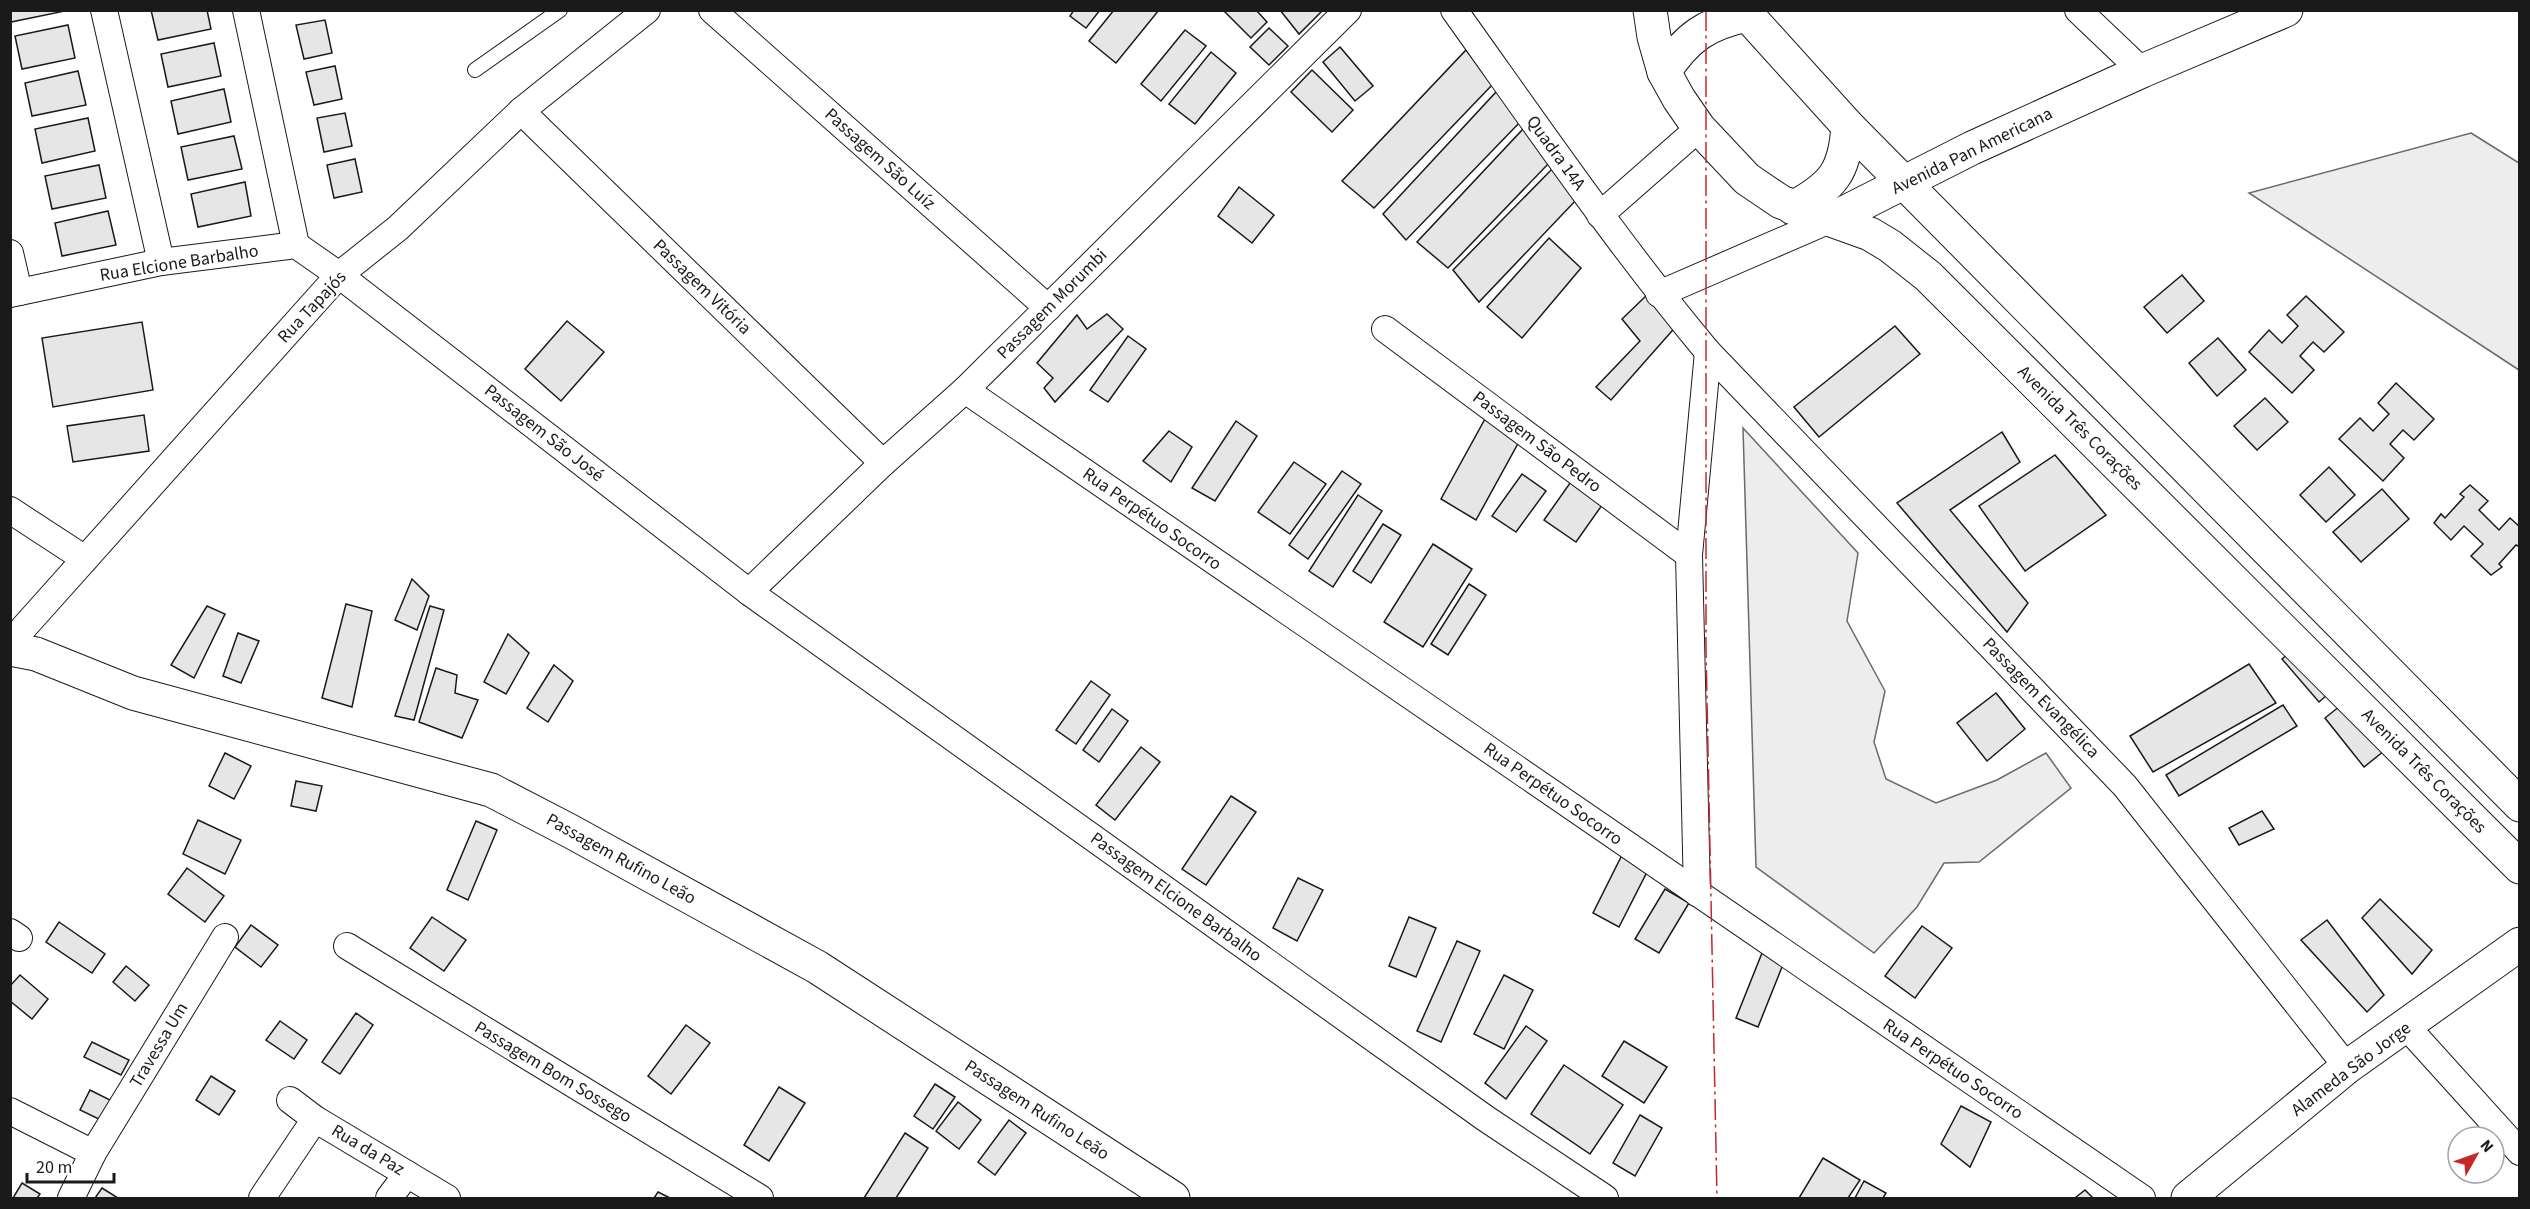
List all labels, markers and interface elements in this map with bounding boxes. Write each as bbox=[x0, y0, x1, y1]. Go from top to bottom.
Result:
street label: Avenida Pan Americana bbox=[1887, 101, 2057, 201]
street label: Passagem São Luíz bbox=[819, 102, 941, 216]
street label: Quadra 14A bbox=[1520, 110, 1592, 196]
street label: Passagem Vitória bbox=[647, 234, 757, 340]
street label: Rua Elcione Barbalho bbox=[98, 238, 260, 288]
street label: Passagem Morumbi bbox=[991, 243, 1113, 365]
street label: Rua Tapajós bbox=[272, 265, 352, 349]
street label: Avenida Três Corações bbox=[2012, 360, 2148, 496]
street label: Passagem São José bbox=[479, 378, 609, 488]
street label: Passagem São Pedro bbox=[1467, 385, 1607, 499]
street label: Rua Perpétuo Socorro bbox=[1077, 462, 1227, 576]
street label: Passagem Evangélica bbox=[1977, 632, 2105, 764]
street label: Avenida Três Corações bbox=[2356, 703, 2492, 839]
street label: Rua Perpétuo Socorro bbox=[1478, 737, 1628, 851]
street label: Passagem Rufino Leão bbox=[542, 807, 700, 911]
street label: Passagem Elcione Barbalho bbox=[1085, 826, 1267, 968]
street label: Travessa Um bbox=[124, 998, 194, 1092]
street label: Rua Perpétuo Socorro bbox=[1878, 1013, 2028, 1125]
street label: Passagem Bom Sossego bbox=[470, 1015, 636, 1129]
street label: Alameda São Jorge bbox=[2286, 1016, 2416, 1122]
street label: Passagem Rufino Leão bbox=[960, 1054, 1114, 1166]
street label: Rua da Paz bbox=[327, 1118, 410, 1182]
north arrow bbox=[2446, 1125, 2506, 1185]
text: N bbox=[2475, 1135, 2499, 1157]
scale bar bbox=[27, 1146, 114, 1184]
text: 20 m bbox=[36, 1155, 72, 1180]

